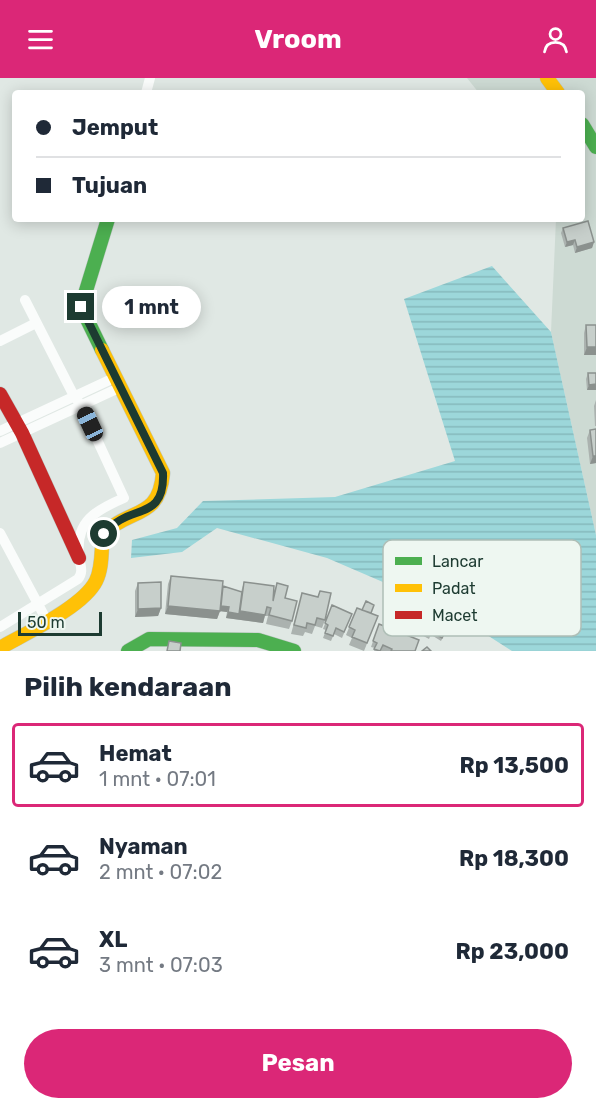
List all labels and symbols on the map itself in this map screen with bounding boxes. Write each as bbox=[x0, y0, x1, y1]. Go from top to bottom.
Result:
callout: 1 mnt bbox=[102, 286, 201, 328]
route end bbox=[67, 293, 94, 320]
car bbox=[74, 404, 106, 444]
route start bbox=[90, 520, 117, 547]
legend bbox=[383, 540, 581, 636]
text: Lancar bbox=[432, 552, 483, 571]
text: Padat bbox=[432, 579, 475, 598]
text: Macet bbox=[432, 606, 478, 625]
scale bar bbox=[18, 609, 102, 636]

